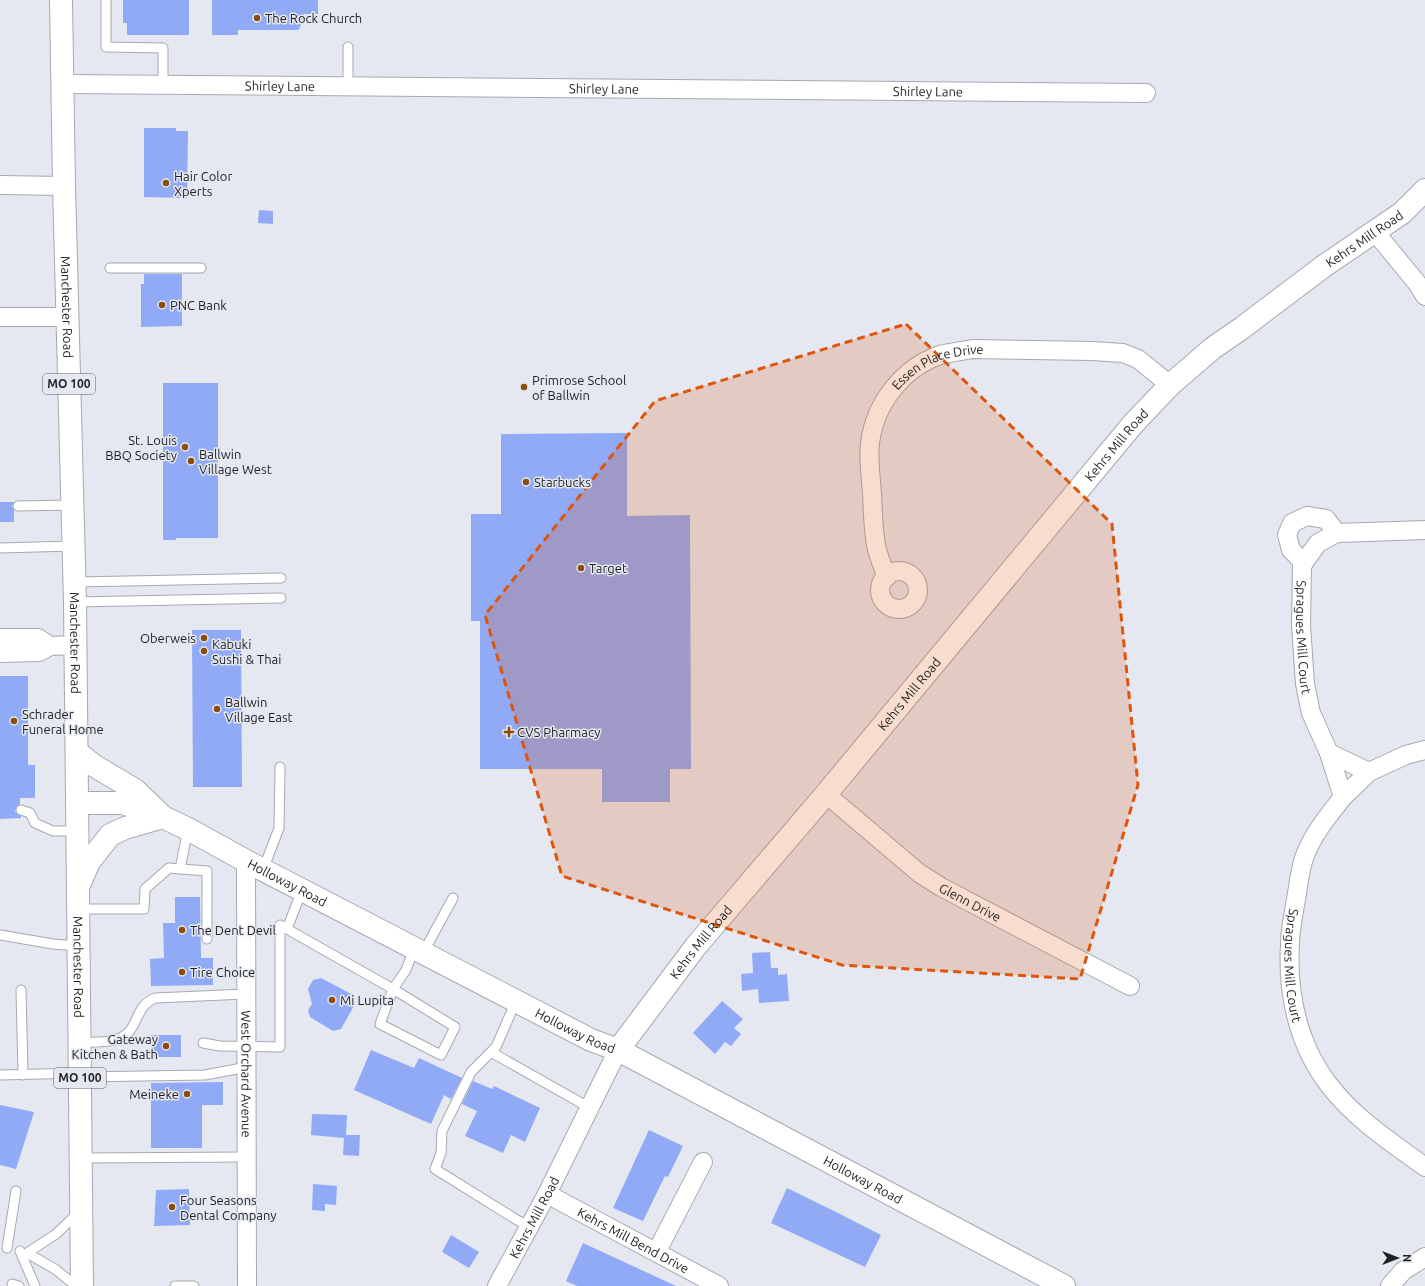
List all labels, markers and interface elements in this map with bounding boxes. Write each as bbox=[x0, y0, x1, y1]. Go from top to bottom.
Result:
place label: The Rock Church bbox=[265, 11, 362, 25]
marker: The Rock Church bbox=[252, 13, 262, 23]
street label: Shirley Lane bbox=[245, 79, 315, 93]
street label: Shirley Lane bbox=[569, 81, 639, 96]
street label: Shirley Lane bbox=[893, 84, 963, 98]
place label: Hair Color Xperts bbox=[174, 169, 232, 198]
marker: Hair Color Xperts bbox=[161, 178, 171, 188]
street label: Kehrs Mill Road bbox=[1323, 207, 1406, 270]
street label: Manchester Road bbox=[59, 256, 76, 358]
place label: PNC Bank bbox=[170, 298, 227, 312]
marker: PNC Bank bbox=[157, 300, 167, 310]
street label: Essen Place Drive bbox=[889, 342, 984, 392]
place label: Primrose School of Ballwin bbox=[532, 373, 627, 402]
road number: MO 100 bbox=[43, 374, 95, 394]
marker: Primrose School of Ballwin bbox=[519, 382, 529, 392]
street label: Kehrs Mill Road bbox=[1082, 406, 1151, 484]
place label: St. Louis BBQ Society bbox=[105, 433, 177, 463]
marker: St. Louis BBQ Society bbox=[180, 442, 190, 452]
place label: Ballwin Village West bbox=[199, 447, 272, 476]
marker: Ballwin Village West bbox=[186, 456, 196, 466]
place label: Starbucks bbox=[534, 475, 591, 489]
marker: Starbucks bbox=[521, 477, 531, 487]
place label: Target bbox=[589, 561, 627, 575]
marker: Target bbox=[576, 563, 586, 573]
street label: Spragues Mill Court bbox=[1294, 580, 1314, 695]
street label: Manchester Road bbox=[68, 592, 83, 694]
place label: Oberweis bbox=[140, 631, 196, 645]
marker: Oberweis bbox=[199, 633, 209, 643]
place label: Kabuki Sushi & Thai bbox=[212, 637, 281, 666]
marker: Kabuki Sushi & Thai bbox=[199, 646, 209, 656]
street label: Kehrs Mill Road bbox=[875, 655, 943, 733]
place label: Ballwin Village East bbox=[225, 695, 293, 724]
marker: Ballwin Village East bbox=[212, 704, 222, 714]
place label: Schrader Funeral Home bbox=[22, 707, 104, 736]
marker: Schrader Funeral Home bbox=[9, 716, 19, 726]
place label: CVS Pharmacy bbox=[517, 725, 600, 739]
marker: CVS Pharmacy bbox=[504, 727, 514, 737]
street label: Holloway Road bbox=[246, 856, 329, 909]
street label: Glenn Drive bbox=[937, 880, 1003, 924]
street label: Kehrs Mill Road bbox=[667, 903, 735, 981]
street label: Spragues Mill Court bbox=[1283, 908, 1304, 1024]
street label: Manchester Road bbox=[71, 916, 86, 1018]
place label: The Dent Devil bbox=[190, 923, 277, 937]
marker: The Dent Devil bbox=[177, 925, 187, 935]
place label: Tire Choice bbox=[190, 965, 255, 979]
marker: Tire Choice bbox=[177, 967, 187, 977]
place label: Mi Lupita bbox=[340, 993, 394, 1007]
marker: Mi Lupita bbox=[327, 995, 337, 1005]
street label: Holloway Road bbox=[533, 1005, 617, 1055]
street label: West Orchard Avenue bbox=[239, 1010, 254, 1138]
place label: Gateway Kitchen & Bath bbox=[72, 1032, 158, 1061]
marker: Gateway Kitchen & Bath bbox=[161, 1041, 171, 1051]
road number: MO 100 bbox=[54, 1068, 106, 1088]
place label: Meineke bbox=[129, 1087, 179, 1101]
marker: Meineke bbox=[182, 1089, 192, 1099]
street label: Holloway Road bbox=[821, 1153, 905, 1206]
street label: Kehrs Mill Road bbox=[507, 1174, 561, 1260]
place label: Four Seasons Dental Company bbox=[180, 1193, 277, 1222]
marker: Four Seasons Dental Company bbox=[167, 1202, 177, 1212]
street label: Kehrs Mill Bend Drive bbox=[575, 1205, 692, 1276]
north arrow bbox=[1377, 1238, 1417, 1278]
text: N bbox=[1401, 1254, 1413, 1262]

